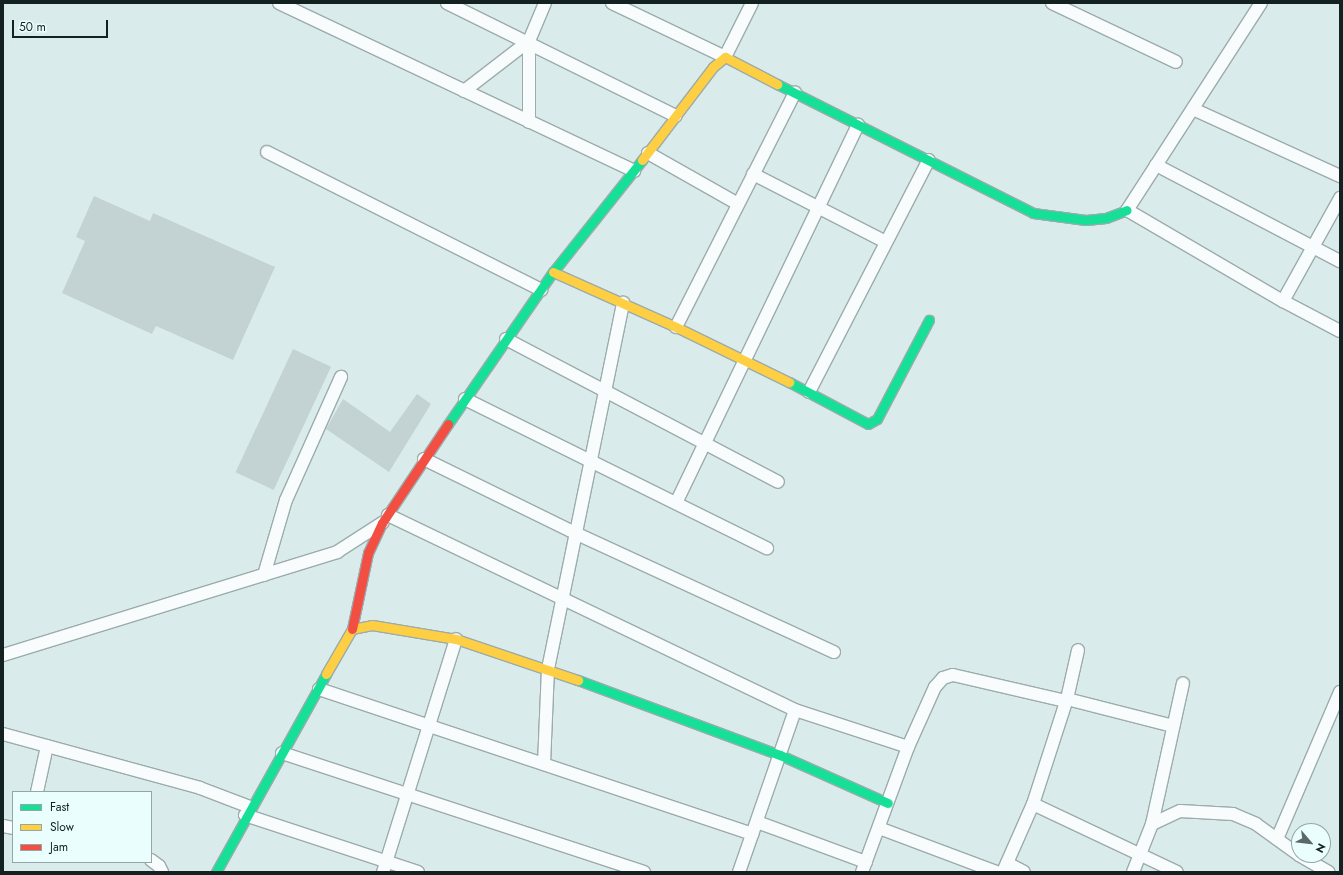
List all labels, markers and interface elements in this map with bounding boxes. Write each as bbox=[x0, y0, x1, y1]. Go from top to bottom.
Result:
scale bar bbox=[14, 12, 110, 38]
text: 50 m bbox=[19, 18, 46, 36]
legend bbox=[12, 791, 152, 863]
text: Fast bbox=[50, 798, 69, 816]
text: Slow bbox=[50, 818, 74, 836]
north arrow bbox=[1291, 823, 1331, 863]
text: Jam bbox=[50, 838, 68, 856]
text: N bbox=[1312, 841, 1330, 856]

